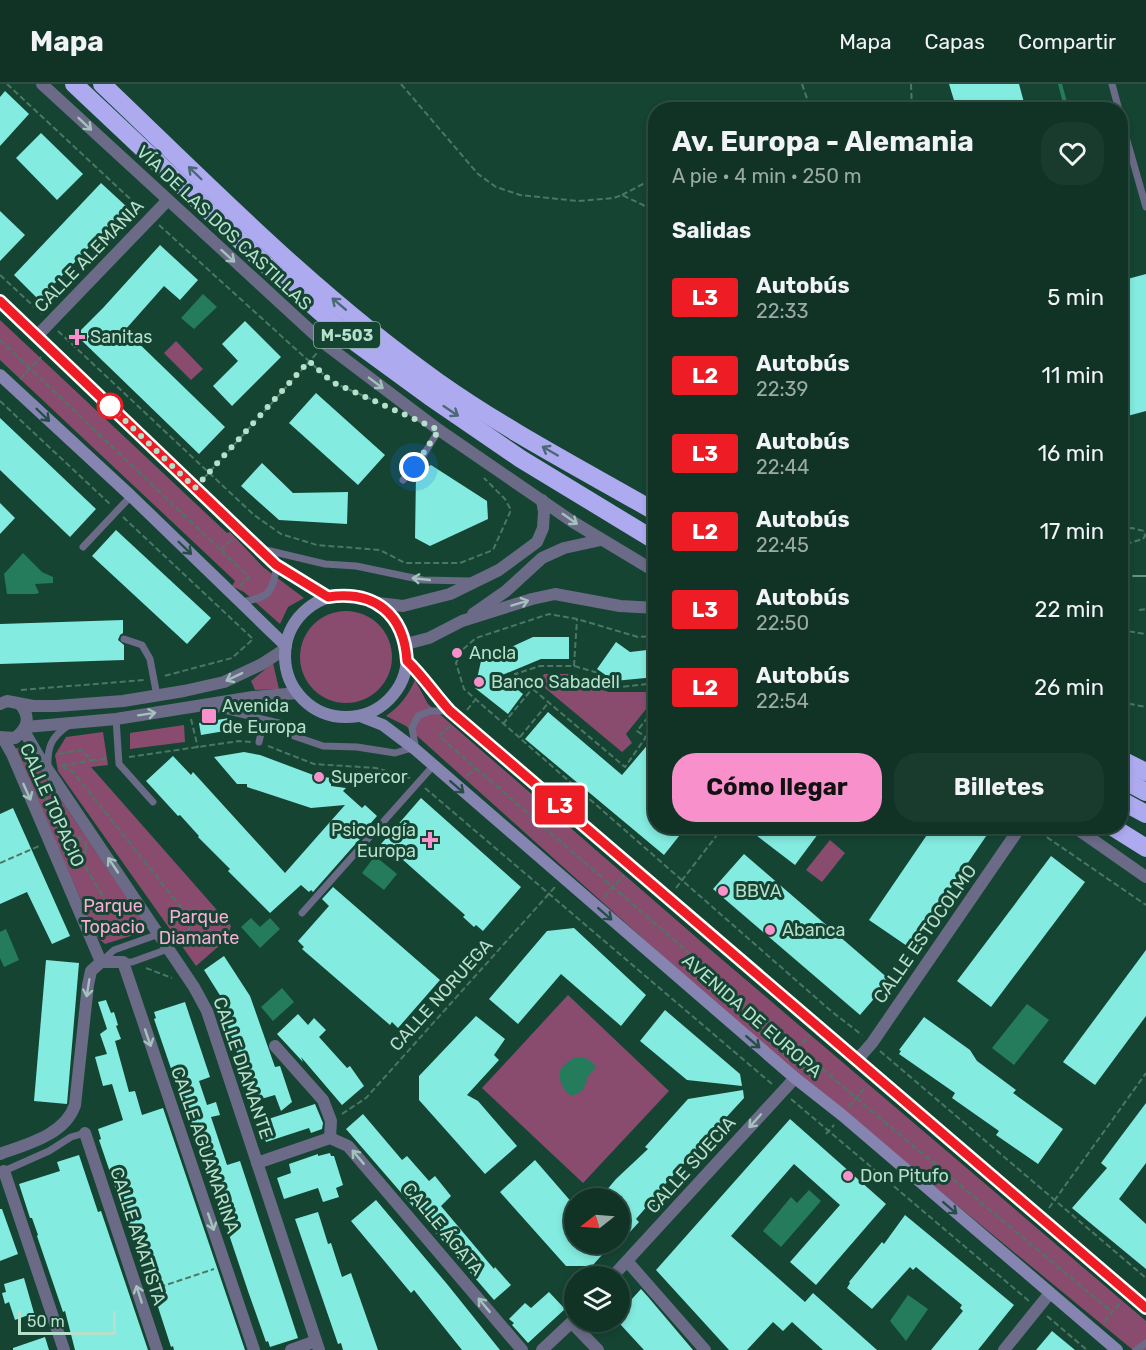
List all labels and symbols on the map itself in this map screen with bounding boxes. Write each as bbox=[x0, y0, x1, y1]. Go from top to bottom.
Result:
one-way arrow bbox=[77, 117, 92, 131]
street label: VÍA DE LAS DOS CASTILLAS bbox=[132, 141, 316, 315]
one-way arrow bbox=[187, 166, 202, 180]
street label: CALLE ALEMANIA bbox=[30, 195, 148, 317]
one-way arrow bbox=[220, 249, 235, 263]
one-way arrow bbox=[332, 297, 347, 311]
road number: M-503 bbox=[314, 322, 380, 348]
place label: Sanitas bbox=[90, 326, 153, 348]
marker: Sanitas bbox=[68, 328, 86, 346]
one-way arrow bbox=[368, 377, 384, 389]
unlabelled marker bbox=[97, 393, 123, 419]
one-way arrow bbox=[442, 405, 458, 417]
one-way arrow bbox=[35, 408, 50, 422]
one-way arrow bbox=[542, 445, 559, 457]
your location bbox=[399, 452, 429, 482]
one-way arrow bbox=[561, 513, 577, 525]
one-way arrow bbox=[177, 541, 192, 556]
one-way arrow bbox=[411, 573, 431, 584]
one-way arrow bbox=[510, 596, 529, 607]
place label: Ancla bbox=[469, 642, 516, 664]
marker: Ancla bbox=[450, 646, 464, 660]
place label: Banco Sabadell bbox=[491, 671, 620, 693]
one-way arrow bbox=[225, 672, 243, 684]
marker: Banco Sabadell bbox=[472, 675, 486, 689]
place label: Avenida de Europa bbox=[222, 695, 307, 738]
marker: Avenida de Europa bbox=[200, 707, 218, 725]
one-way arrow bbox=[137, 708, 157, 719]
street label: CALLE TOPACIO bbox=[15, 740, 89, 870]
place label: Supercor bbox=[331, 766, 408, 788]
marker: Supercor bbox=[312, 770, 326, 784]
one-way arrow bbox=[449, 781, 465, 794]
one-way arrow bbox=[22, 782, 33, 800]
line badge: L3 bbox=[533, 786, 587, 824]
place label: Psicología Europa bbox=[331, 819, 416, 862]
marker: Psicología Europa bbox=[421, 831, 439, 849]
one-way arrow bbox=[107, 858, 119, 874]
street label: CALLE ESTOCOLMO bbox=[869, 860, 981, 1008]
place label: BBVA bbox=[735, 880, 782, 902]
marker: BBVA bbox=[716, 884, 730, 898]
park label: Parque Topacio bbox=[81, 895, 145, 938]
park label: Parque Diamante bbox=[159, 906, 239, 949]
one-way arrow bbox=[597, 907, 612, 921]
place label: Abanca bbox=[782, 919, 846, 941]
marker: Abanca bbox=[763, 923, 777, 937]
street label: CALLE NORUEGA bbox=[385, 934, 497, 1056]
street label: AVENIDA DE EUROPA bbox=[678, 949, 826, 1083]
one-way arrow bbox=[82, 978, 93, 998]
street label: CALLE DIAMANTE bbox=[208, 994, 278, 1142]
one-way arrow bbox=[143, 1028, 154, 1047]
one-way arrow bbox=[745, 1035, 761, 1048]
street label: CALLE AGUAMARINA bbox=[166, 1064, 244, 1236]
street label: CALLE SUECIA bbox=[642, 1112, 740, 1218]
one-way arrow bbox=[748, 1113, 762, 1128]
one-way arrow bbox=[351, 1150, 365, 1165]
street label: CALLE AMATISTA bbox=[105, 1164, 171, 1308]
place label: Don Pitufo bbox=[860, 1165, 949, 1187]
marker: Don Pitufo bbox=[841, 1169, 855, 1183]
street label: CALLE ÁGATA bbox=[398, 1178, 488, 1280]
north arrow bbox=[564, 1188, 630, 1254]
one-way arrow bbox=[942, 1201, 957, 1215]
one-way arrow bbox=[206, 1212, 217, 1231]
one-way arrow bbox=[133, 1285, 144, 1304]
one-way arrow bbox=[477, 1298, 491, 1313]
scale bar bbox=[18, 1308, 116, 1336]

